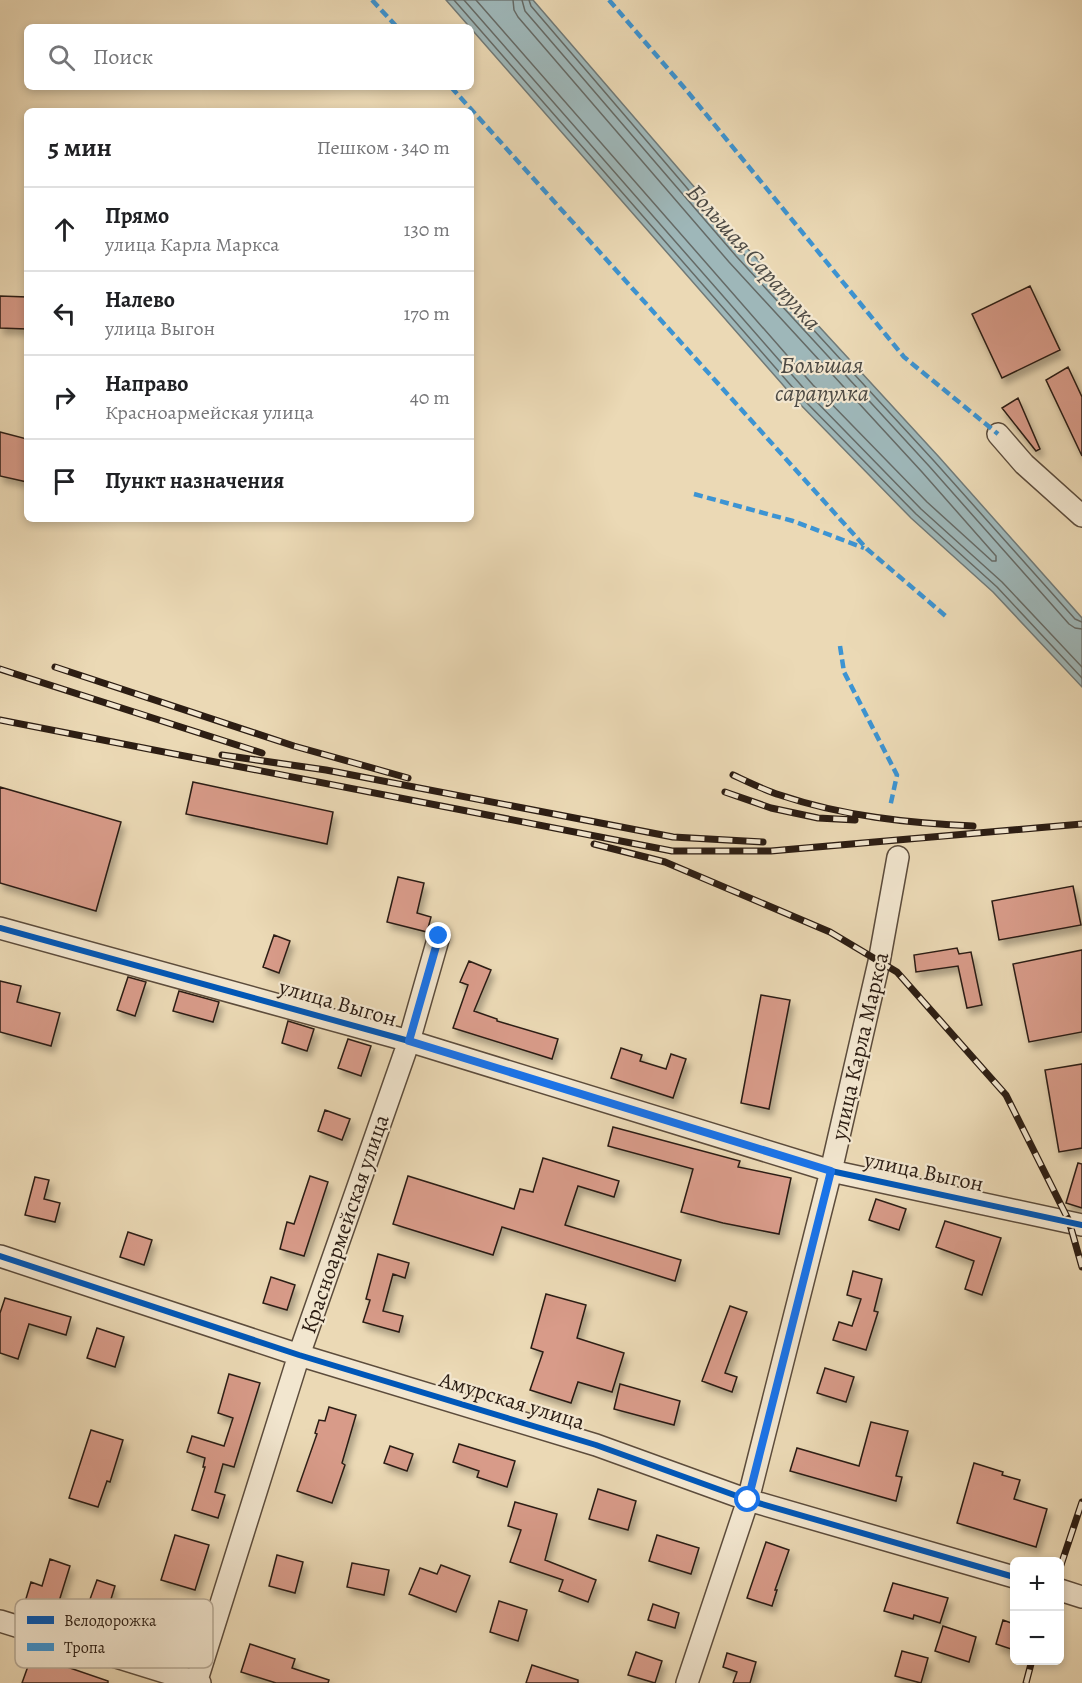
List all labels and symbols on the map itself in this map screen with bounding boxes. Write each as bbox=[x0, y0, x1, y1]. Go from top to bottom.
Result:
water label: Большая Сарапулка bbox=[679, 177, 829, 337]
water label: Большая сарапулка bbox=[775, 349, 869, 409]
route end bbox=[425, 922, 451, 948]
street label: улица Карла Маркса bbox=[824, 948, 896, 1144]
street label: улица Выгон bbox=[275, 972, 400, 1034]
street label: Красноармейская улица bbox=[293, 1110, 397, 1338]
street label: улица Выгон bbox=[861, 1145, 986, 1199]
street label: Амурская улица bbox=[435, 1364, 589, 1438]
route start bbox=[734, 1486, 760, 1512]
legend bbox=[15, 1599, 213, 1668]
text: Велодорожка bbox=[64, 1610, 157, 1632]
text: Тропа bbox=[64, 1637, 106, 1659]

